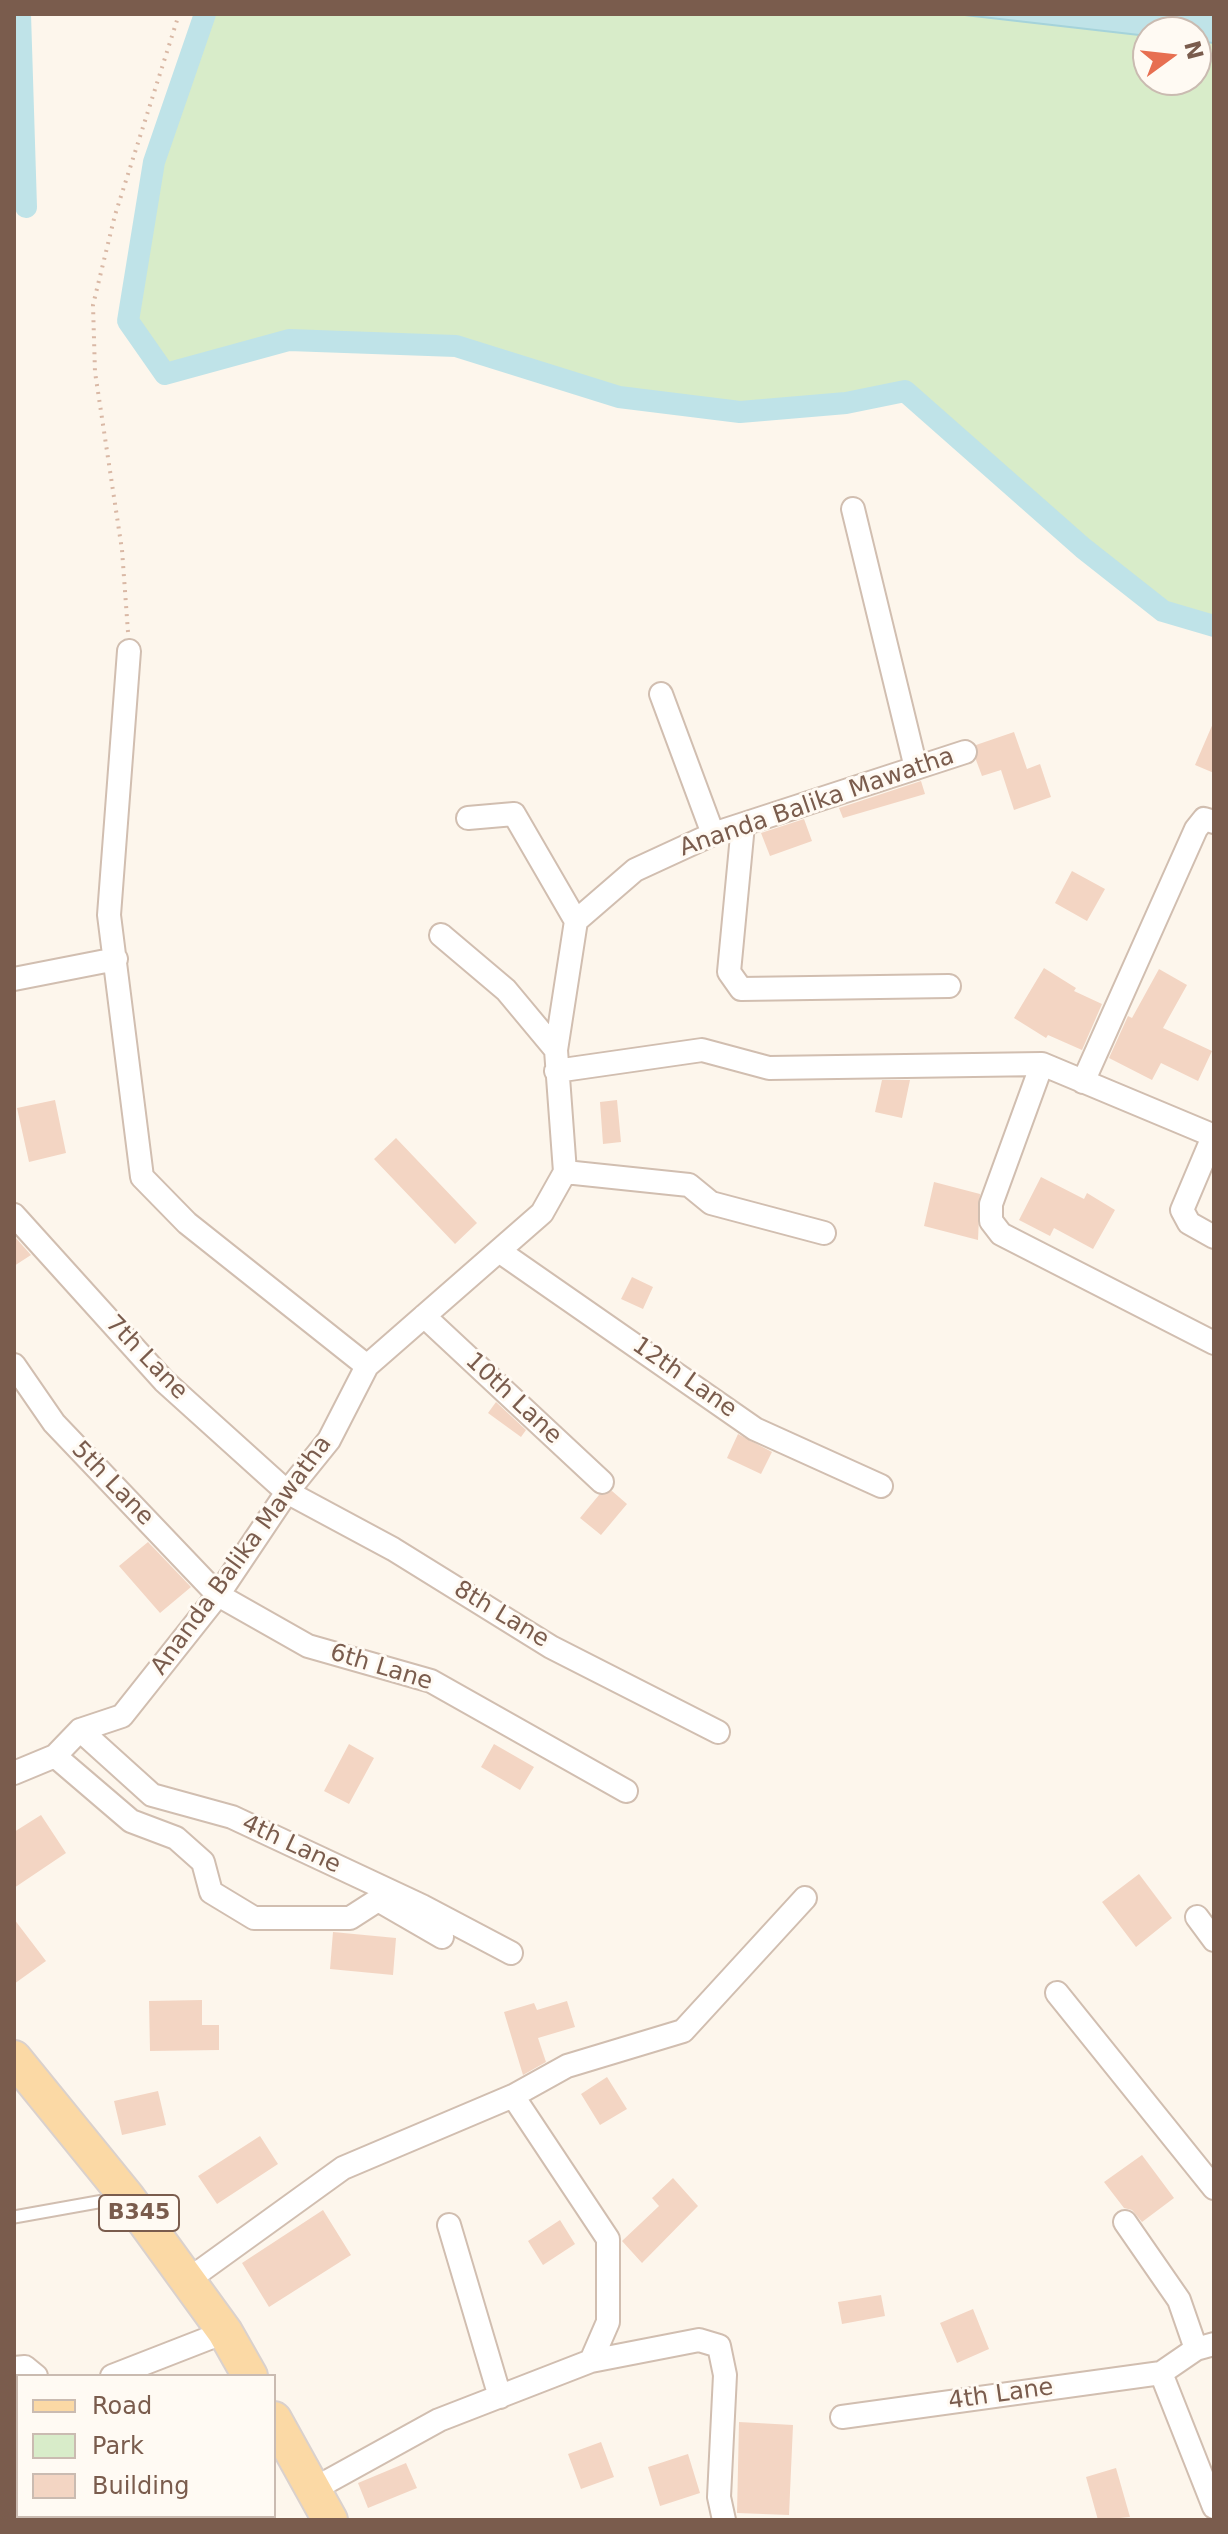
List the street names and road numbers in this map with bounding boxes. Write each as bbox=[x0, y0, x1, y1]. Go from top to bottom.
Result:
street label: Ananda Balika Mawatha bbox=[676, 742, 958, 864]
street label: 7th Lane bbox=[99, 1310, 193, 1406]
street label: 12th Lane bbox=[626, 1332, 742, 1424]
street label: 10th Lane bbox=[459, 1347, 567, 1451]
street label: Ananda Balika Mawatha bbox=[146, 1431, 338, 1681]
street label: 5th Lane bbox=[65, 1436, 159, 1532]
street label: 8th Lane bbox=[448, 1575, 554, 1655]
street label: 6th Lane bbox=[326, 1639, 436, 1697]
street label: 4th Lane bbox=[237, 1810, 345, 1880]
road number: B345 bbox=[99, 2195, 179, 2231]
street label: 4th Lane bbox=[947, 2373, 1055, 2417]

